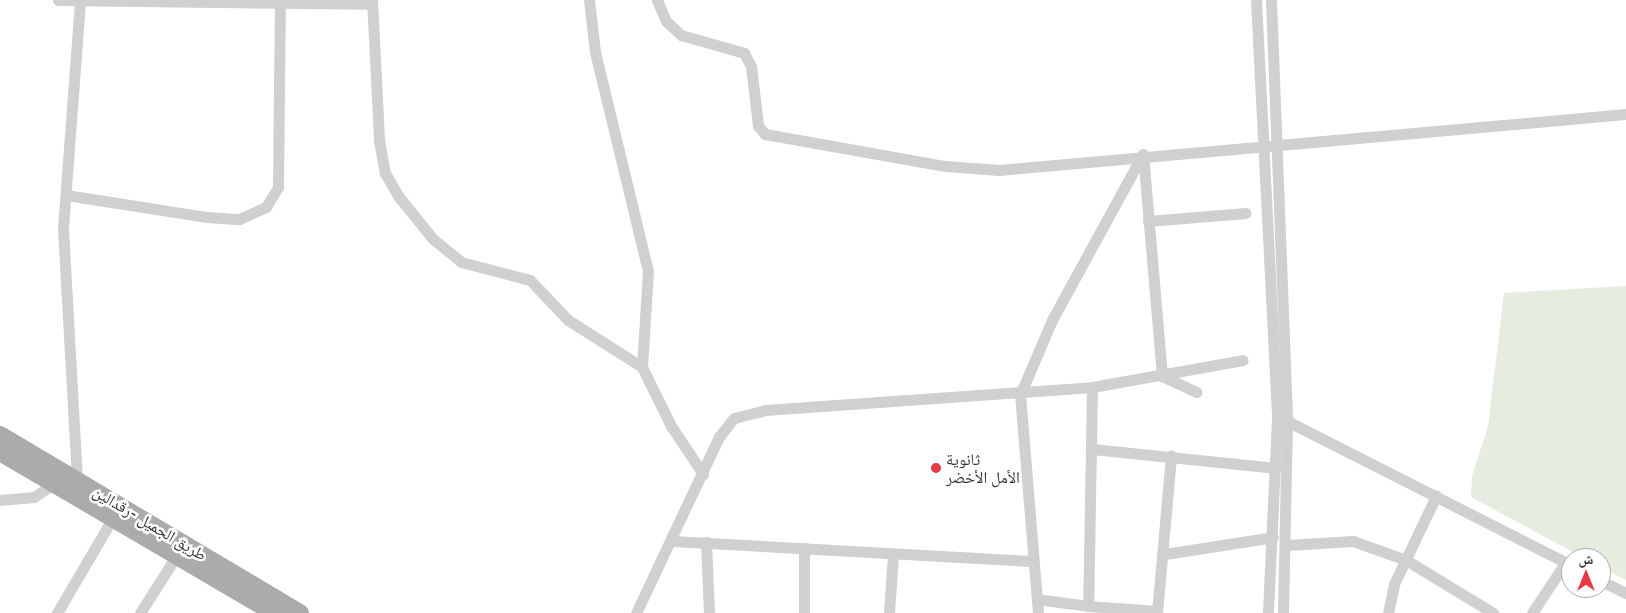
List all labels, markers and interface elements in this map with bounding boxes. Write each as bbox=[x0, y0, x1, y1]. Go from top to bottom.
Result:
place label: ثانوية الأمل الأخضر bbox=[946, 449, 1020, 487]
marker: ثانوية الأمل الأخضر bbox=[930, 462, 942, 474]
street label: طريق الجميل -رقدالين bbox=[90, 481, 210, 565]
north arrow bbox=[1561, 548, 1611, 598]
text: ش bbox=[1579, 550, 1593, 568]

